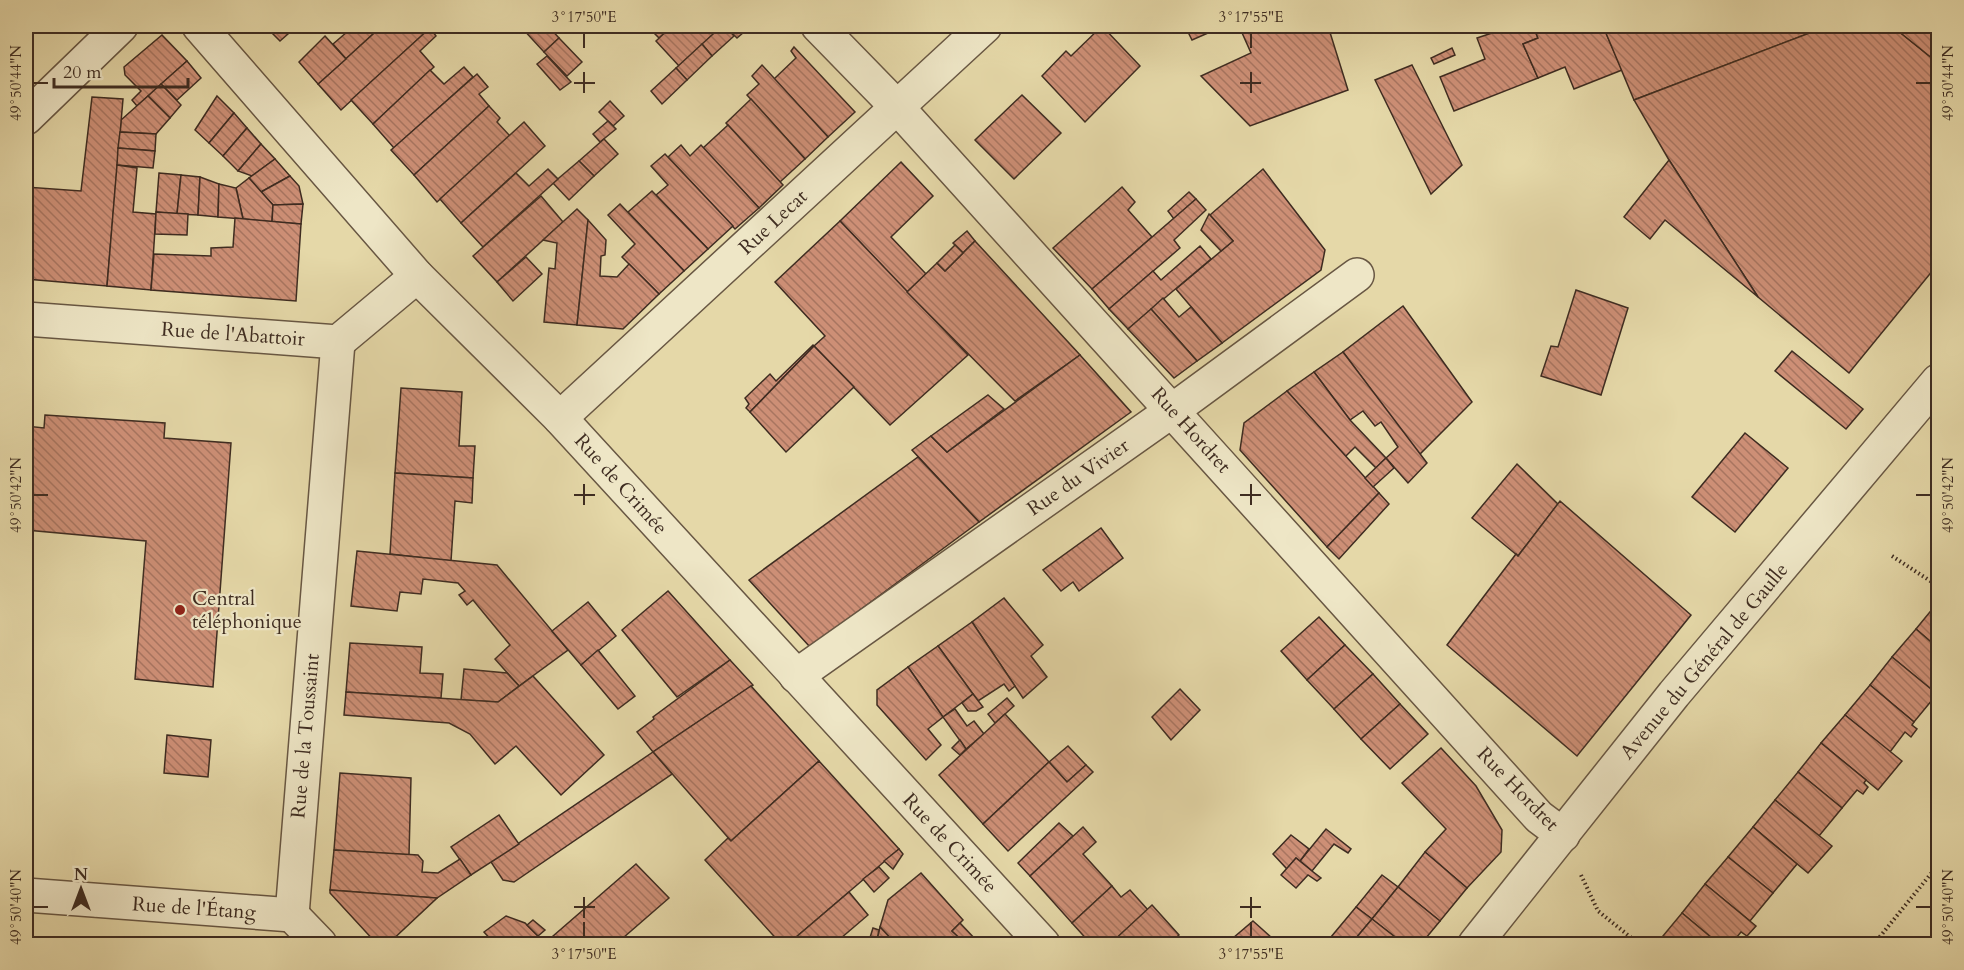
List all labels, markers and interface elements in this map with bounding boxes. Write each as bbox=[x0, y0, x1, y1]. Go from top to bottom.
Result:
text: 3°17'50"E bbox=[552, 7, 616, 27]
text: 3°17'55"E bbox=[1219, 7, 1283, 27]
text: 49°50'44"N bbox=[6, 45, 26, 121]
text: 49°50'44"N bbox=[1938, 45, 1958, 121]
scale bar bbox=[54, 51, 188, 89]
text: 20 m bbox=[63, 60, 102, 85]
street label: Rue Lecat bbox=[733, 183, 814, 261]
street label: Rue de l'Abattoir bbox=[160, 316, 306, 353]
street label: Rue Hordret bbox=[1145, 381, 1237, 479]
street label: Rue de Crimée bbox=[568, 428, 674, 540]
street label: Rue du Vivier bbox=[1022, 431, 1135, 522]
text: 49°50'42"N bbox=[6, 457, 26, 533]
text: 49°50'42"N bbox=[1938, 457, 1958, 533]
street label: Avenue du Général de Gaulle bbox=[1614, 557, 1794, 765]
place label: Central téléphonique bbox=[192, 585, 302, 635]
marker: Central téléphonique bbox=[173, 603, 187, 617]
street label: Rue de la Toussaint bbox=[284, 652, 326, 820]
street label: Rue Hordret bbox=[1471, 741, 1566, 838]
street label: Rue de Crimée bbox=[897, 787, 1003, 899]
north arrow bbox=[51, 859, 111, 919]
text: N bbox=[74, 864, 88, 886]
text: 49°50'40"N bbox=[6, 869, 26, 945]
text: 49°50'40"N bbox=[1938, 869, 1958, 945]
street label: Rue de l'Étang bbox=[131, 890, 258, 926]
text: 3°17'50"E bbox=[552, 944, 616, 964]
text: 3°17'55"E bbox=[1219, 944, 1283, 964]

